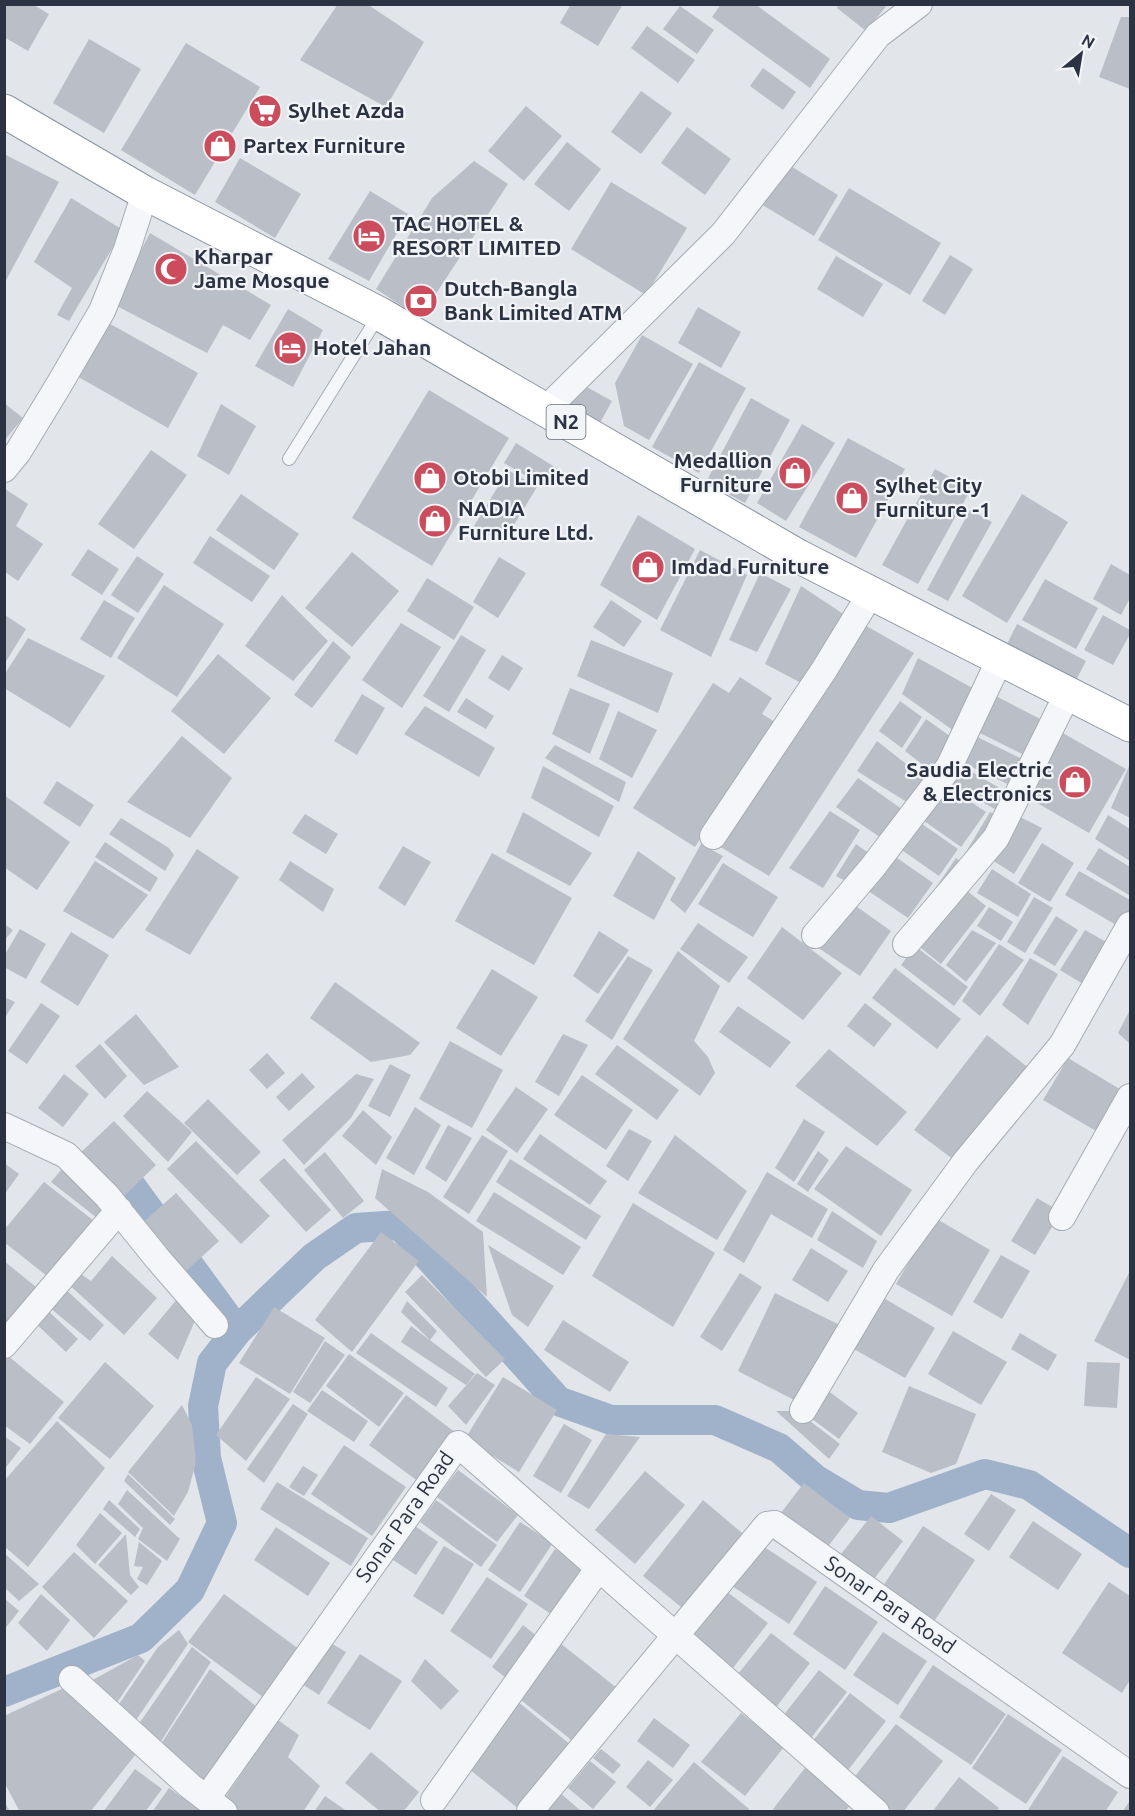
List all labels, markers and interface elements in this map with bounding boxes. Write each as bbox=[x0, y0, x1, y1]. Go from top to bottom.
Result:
north arrow bbox=[1051, 24, 1111, 84]
text: N bbox=[1079, 30, 1098, 52]
supermarket icon: Sylhet Azda bbox=[247, 93, 283, 129]
place label: Sylhet Azda bbox=[288, 98, 405, 122]
shop icon: Partex Furniture bbox=[202, 128, 238, 164]
place label: Partex Furniture bbox=[243, 133, 406, 157]
place label: TAC HOTEL & RESORT LIMITED bbox=[392, 211, 561, 259]
hotel icon: TAC HOTEL & RESORT LIMITED bbox=[351, 218, 387, 254]
place label: Kharpar Jame Mosque bbox=[194, 244, 330, 292]
mosque icon: Kharpar Jame Mosque bbox=[153, 251, 189, 287]
place label: Dutch-Bangla Bank Limited ATM bbox=[444, 276, 623, 324]
bank icon: Dutch-Bangla Bank Limited ATM bbox=[403, 283, 439, 319]
hotel icon: Hotel Jahan bbox=[272, 330, 308, 366]
place label: Hotel Jahan bbox=[313, 335, 431, 359]
road number: N2 bbox=[546, 405, 586, 439]
place label: Medallion Furniture bbox=[674, 448, 772, 496]
shop icon: Medallion Furniture bbox=[777, 455, 813, 491]
shop icon: Otobi Limited bbox=[412, 460, 448, 496]
place label: Otobi Limited bbox=[453, 465, 589, 489]
place label: Sylhet City Furniture -1 bbox=[875, 473, 991, 521]
shop icon: Sylhet City Furniture -1 bbox=[834, 480, 870, 516]
place label: NADIA Furniture Ltd. bbox=[458, 496, 593, 544]
shop icon: NADIA Furniture Ltd. bbox=[417, 503, 453, 539]
shop icon: Imdad Furniture bbox=[630, 549, 666, 585]
place label: Imdad Furniture bbox=[671, 554, 829, 578]
place label: Saudia Electric & Electronics bbox=[906, 757, 1052, 805]
shop icon: Saudia Electric & Electronics bbox=[1057, 764, 1093, 800]
street label: Sonar Para Road bbox=[350, 1446, 458, 1586]
street label: Sonar Para Road bbox=[821, 1550, 961, 1658]

